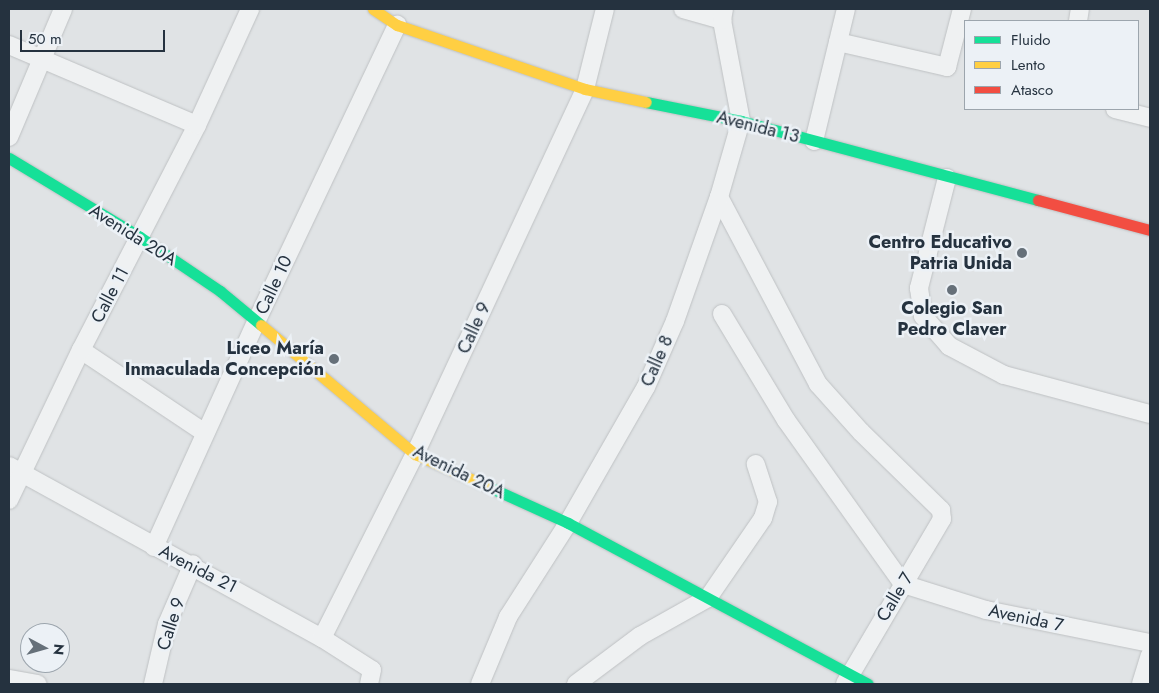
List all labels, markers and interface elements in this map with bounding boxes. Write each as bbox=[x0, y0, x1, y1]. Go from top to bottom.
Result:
scale bar bbox=[22, 20, 168, 52]
legend bbox=[964, 20, 1139, 110]
text: 50 m bbox=[28, 28, 62, 50]
text: Fluido bbox=[1011, 29, 1050, 51]
text: Lento bbox=[1011, 54, 1045, 76]
text: Atasco bbox=[1011, 79, 1053, 101]
street label: Avenida 13 bbox=[715, 106, 801, 148]
street label: Avenida 20A bbox=[85, 200, 181, 270]
place label: Centro Educativo Patria Unida bbox=[868, 232, 1012, 274]
marker: Centro Educativo Patria Unida bbox=[1016, 247, 1028, 259]
street label: Calle 10 bbox=[251, 252, 297, 318]
street label: Calle 11 bbox=[86, 263, 134, 327]
marker: Colegio San Pedro Claver bbox=[946, 284, 958, 296]
place label: Colegio San Pedro Claver bbox=[897, 298, 1007, 340]
street label: Calle 9 bbox=[453, 299, 495, 357]
street label: Calle 8 bbox=[636, 332, 678, 390]
place label: Liceo María Inmaculada Concepción bbox=[125, 338, 324, 380]
marker: Liceo María Inmaculada Concepción bbox=[328, 353, 340, 365]
street label: Avenida 20A bbox=[410, 441, 508, 503]
street label: Avenida 21 bbox=[155, 540, 241, 598]
street label: Calle 7 bbox=[872, 569, 918, 625]
street label: Calle 9 bbox=[152, 595, 190, 653]
street label: Avenida 7 bbox=[987, 600, 1065, 636]
north arrow bbox=[20, 623, 70, 673]
text: N bbox=[48, 643, 69, 656]

